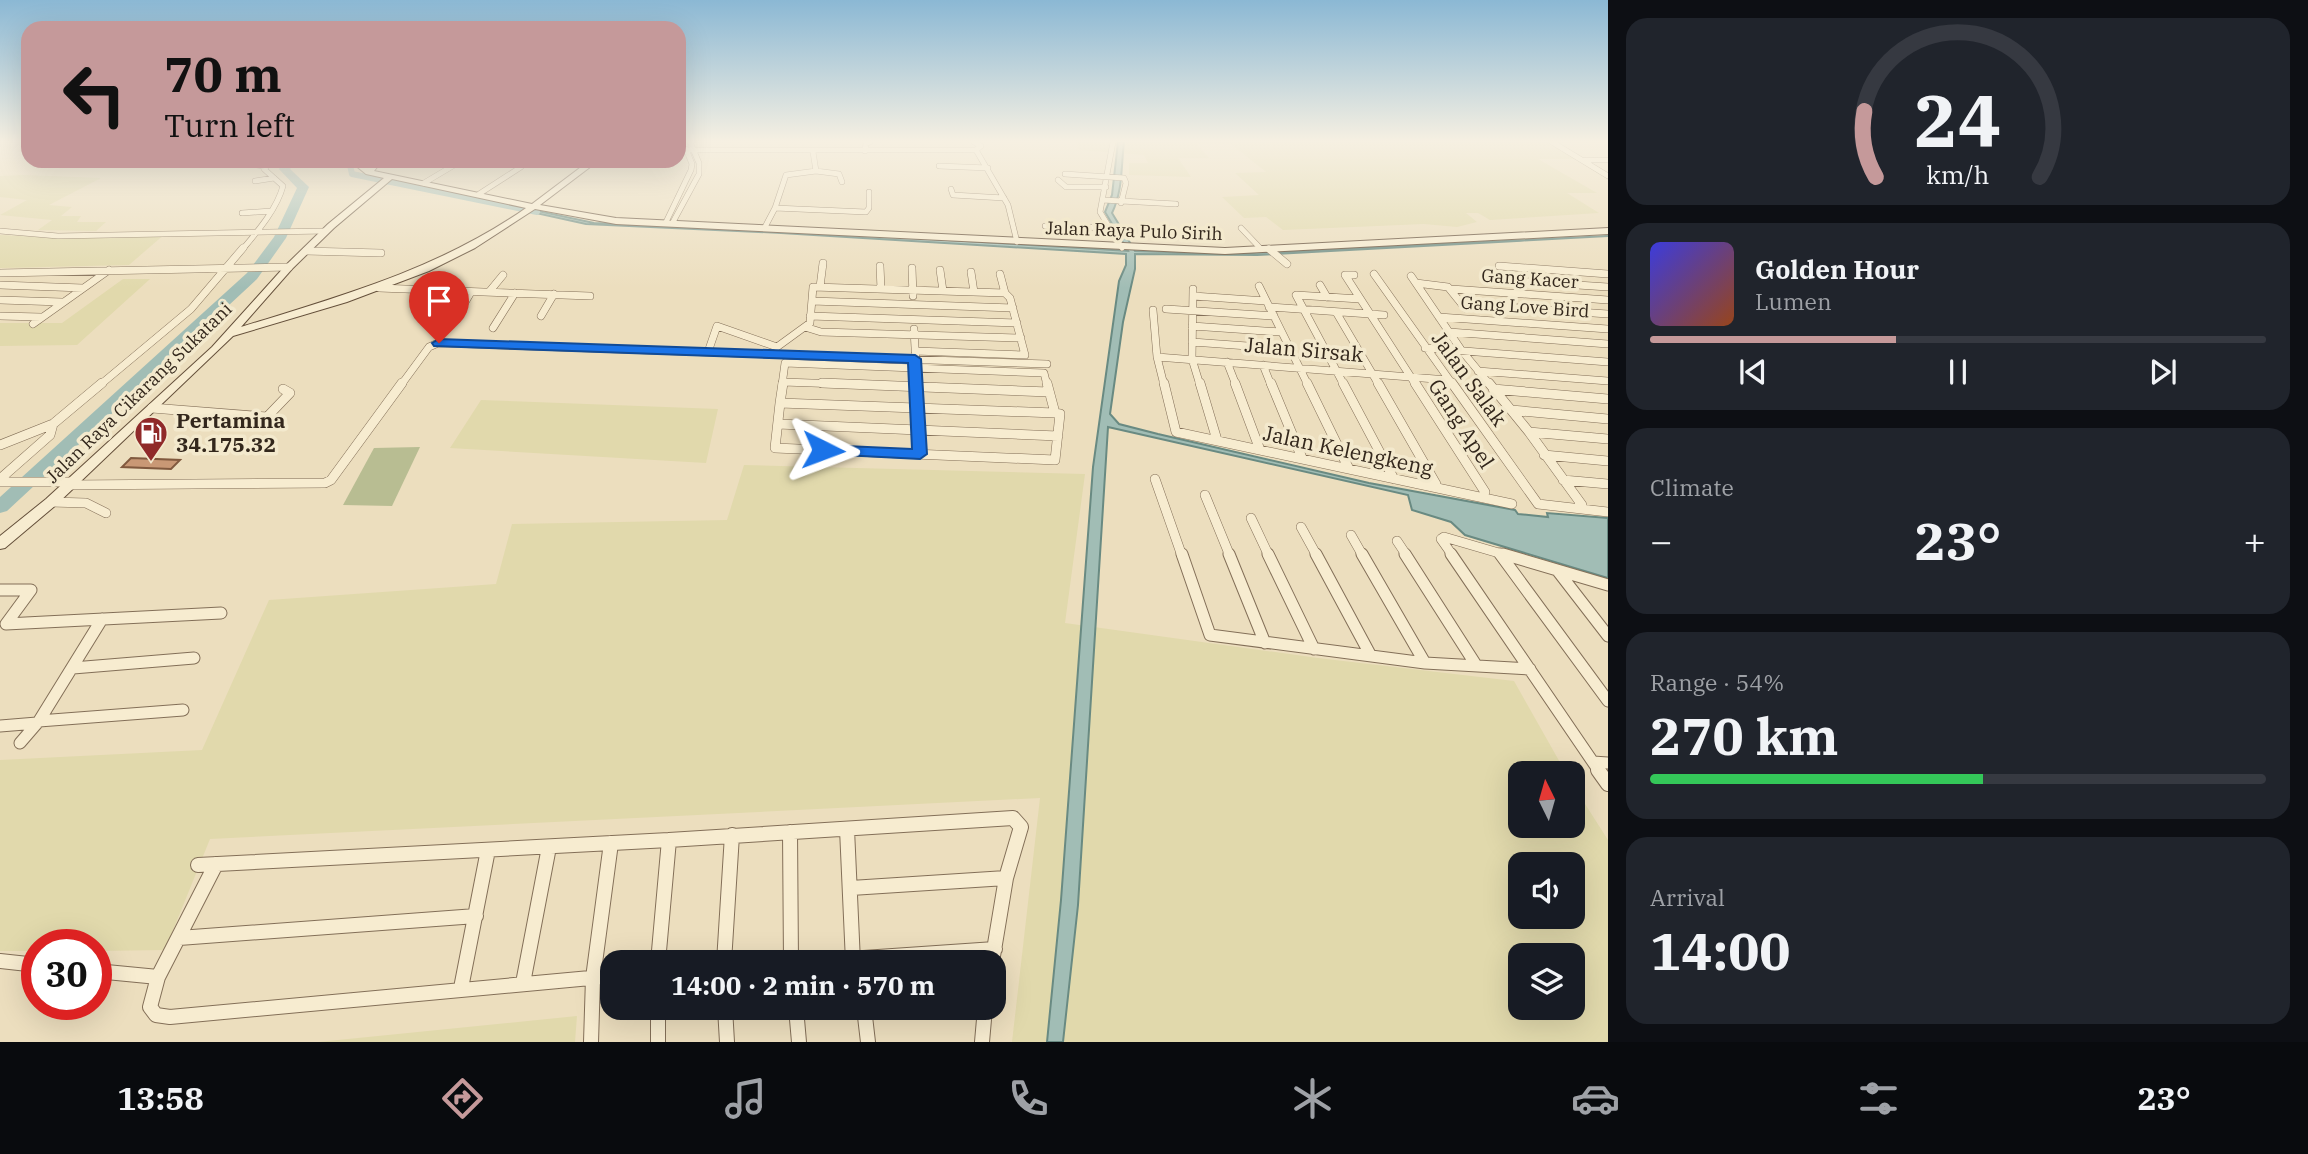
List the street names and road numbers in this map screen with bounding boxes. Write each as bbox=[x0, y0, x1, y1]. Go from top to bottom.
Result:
street label: Jalan Raya Pulo Sirih bbox=[1045, 216, 1223, 245]
street label: Gang Kacer bbox=[1481, 264, 1579, 293]
street label: Gang Love Bird bbox=[1460, 291, 1590, 322]
street label: Jalan Raya Cikarang Sukatani bbox=[41, 297, 237, 488]
street label: Jalan Salak bbox=[1426, 325, 1514, 432]
street label: Jalan Sirsak bbox=[1243, 330, 1365, 368]
street label: Gang Apel bbox=[1422, 373, 1501, 474]
street label: Jalan Kelengkeng bbox=[1261, 418, 1436, 482]

